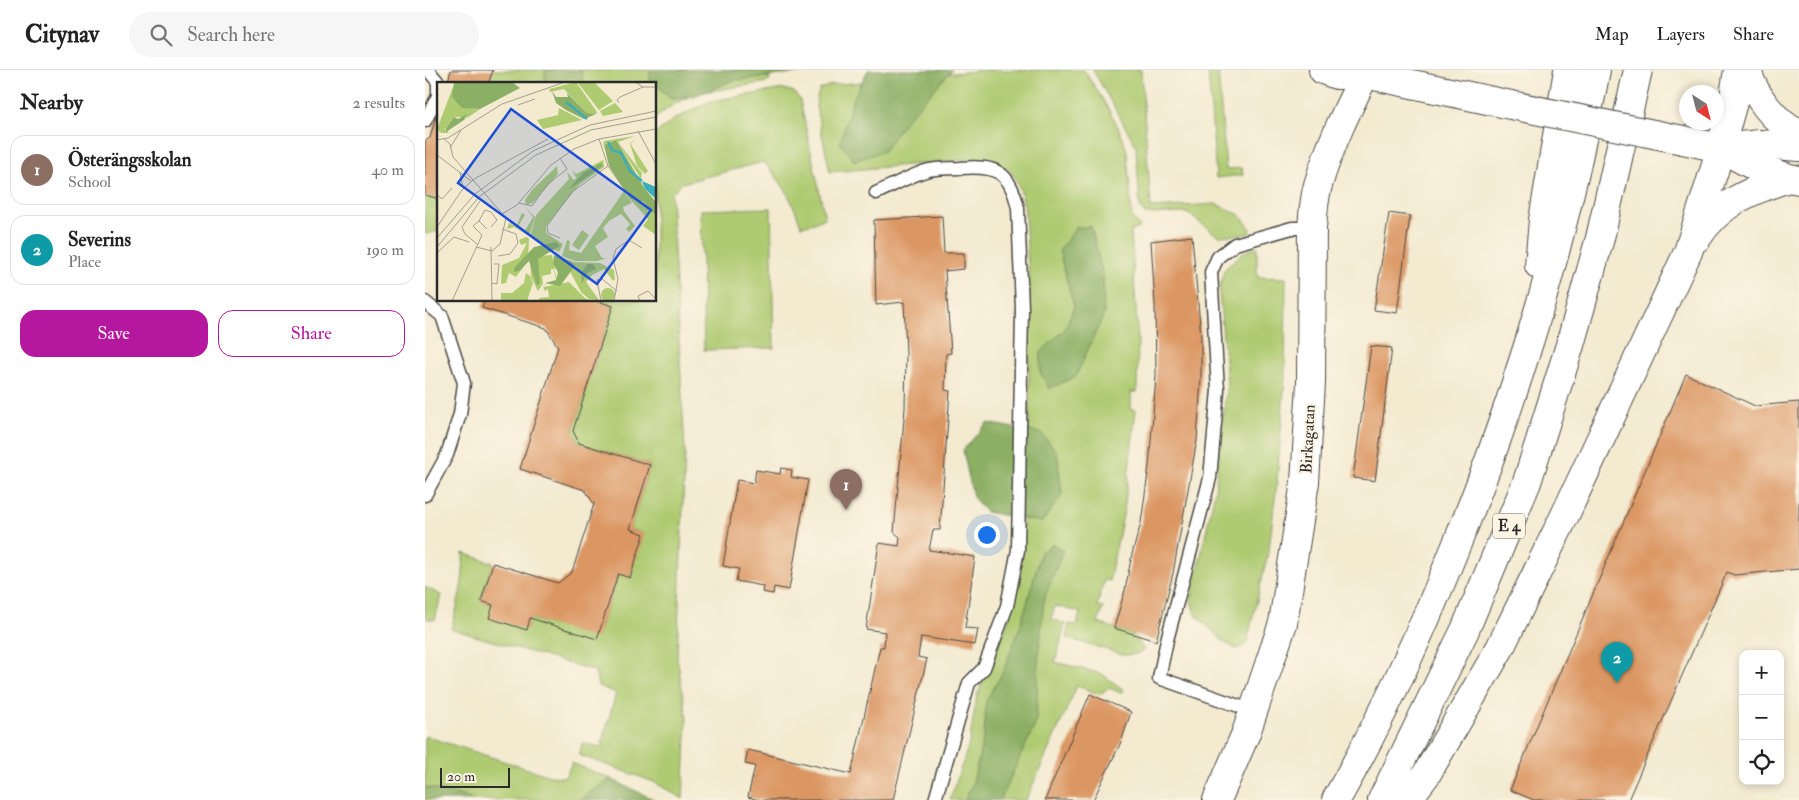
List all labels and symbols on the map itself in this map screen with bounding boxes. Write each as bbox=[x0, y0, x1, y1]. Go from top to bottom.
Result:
inset map bbox=[437, 82, 656, 301]
north arrow bbox=[1679, 85, 1724, 130]
street label: Birkagatan bbox=[1296, 404, 1320, 474]
pin: 1 bbox=[830, 469, 862, 510]
road number: E 4 bbox=[1493, 514, 1525, 538]
your location bbox=[974, 522, 1000, 548]
pin: 2 bbox=[1601, 642, 1633, 683]
scale bar bbox=[440, 765, 510, 788]

